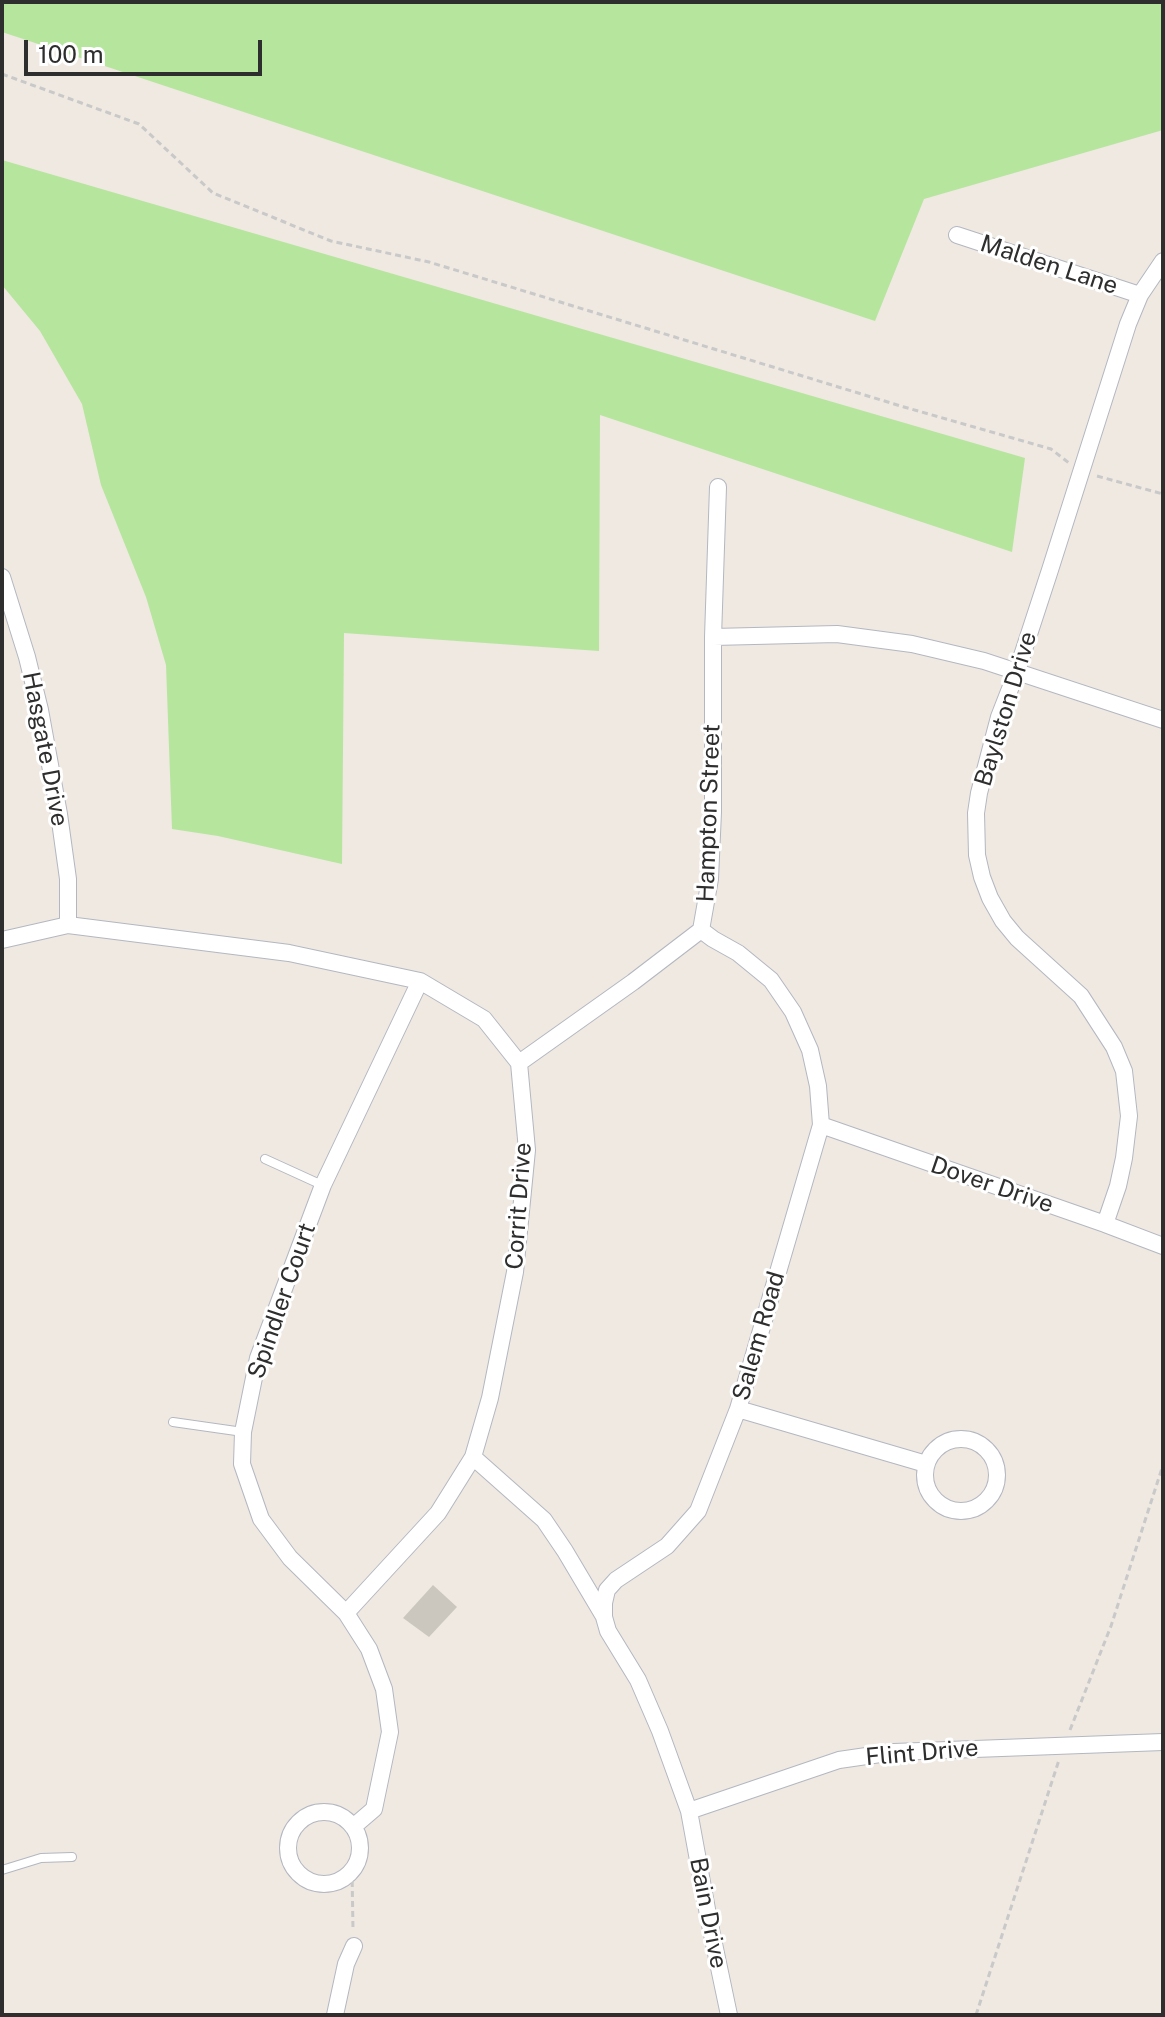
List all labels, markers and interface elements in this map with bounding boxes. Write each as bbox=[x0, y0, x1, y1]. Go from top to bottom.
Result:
scale bar bbox=[28, 24, 266, 74]
text: 100 m bbox=[38, 40, 104, 68]
street label: Malden Lane bbox=[977, 229, 1121, 301]
street label: Baylston Drive bbox=[969, 628, 1043, 790]
street label: Hasgate Drive bbox=[16, 669, 74, 829]
street label: Hampton Street bbox=[691, 723, 727, 903]
street label: Corrit Drive bbox=[500, 1141, 538, 1271]
street label: Dover Drive bbox=[927, 1151, 1057, 1219]
street label: Spindler Court bbox=[242, 1219, 322, 1383]
street label: Salem Road bbox=[727, 1268, 791, 1404]
street label: Flint Drive bbox=[864, 1734, 980, 1772]
street label: Bain Drive bbox=[683, 1855, 733, 1971]

